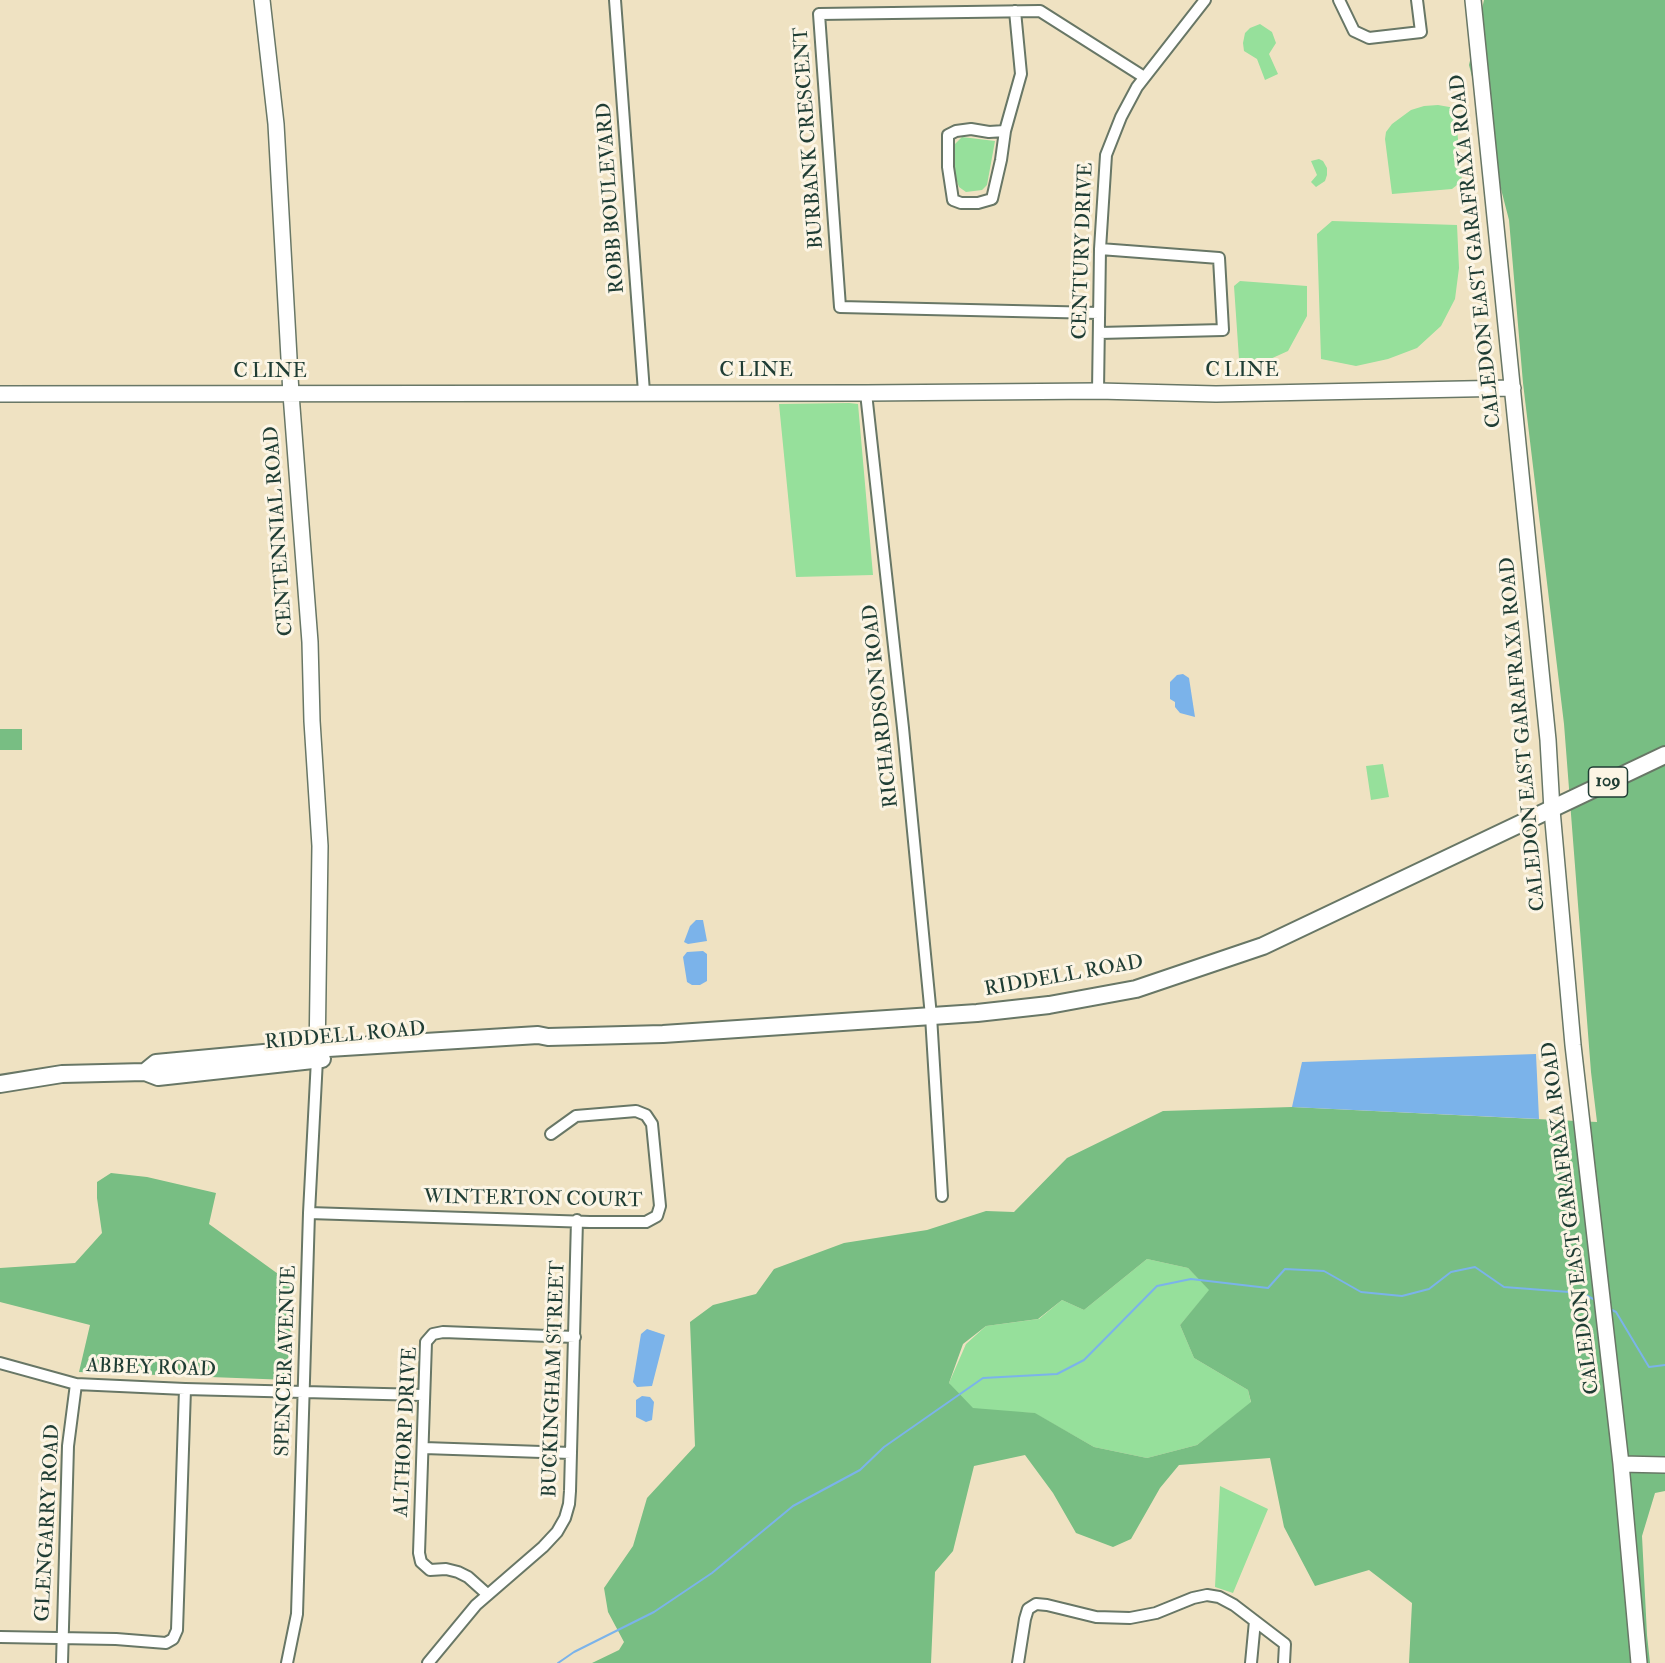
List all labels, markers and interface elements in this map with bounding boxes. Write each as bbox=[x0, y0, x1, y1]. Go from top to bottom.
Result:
street label: BURBANK CRESCENT bbox=[790, 26, 830, 250]
street label: CALEDON EAST GARAFRAXA ROAD bbox=[1446, 73, 1508, 429]
street label: ROBB BOULEVARD bbox=[593, 102, 631, 294]
street label: CENTURY DRIVE bbox=[1069, 162, 1099, 340]
street label: C LINE bbox=[719, 360, 793, 384]
street label: C LINE bbox=[1205, 360, 1279, 384]
street label: C LINE bbox=[233, 361, 307, 385]
street label: CENTENNIAL ROAD bbox=[261, 425, 299, 637]
street label: CALEDON EAST GARAFRAXA ROAD bbox=[1497, 556, 1551, 912]
street label: RICHARDSON ROAD bbox=[859, 603, 905, 809]
road number: 109 bbox=[1588, 767, 1628, 797]
street label: RIDDELL ROAD bbox=[983, 951, 1145, 1003]
street label: RIDDELL ROAD bbox=[264, 1018, 426, 1056]
street label: CALEDON EAST GARAFRAXA ROAD bbox=[1538, 1040, 1606, 1396]
street label: WINTERTON COURT bbox=[423, 1186, 643, 1214]
street label: BUCKINGHAM STREET bbox=[539, 1260, 571, 1498]
street label: SPENCER AVENUE bbox=[272, 1265, 302, 1457]
street label: ALTHORP DRIVE bbox=[391, 1346, 423, 1518]
street label: ABBEY ROAD bbox=[86, 1355, 216, 1383]
street label: GLENGARRY ROAD bbox=[32, 1424, 66, 1622]

